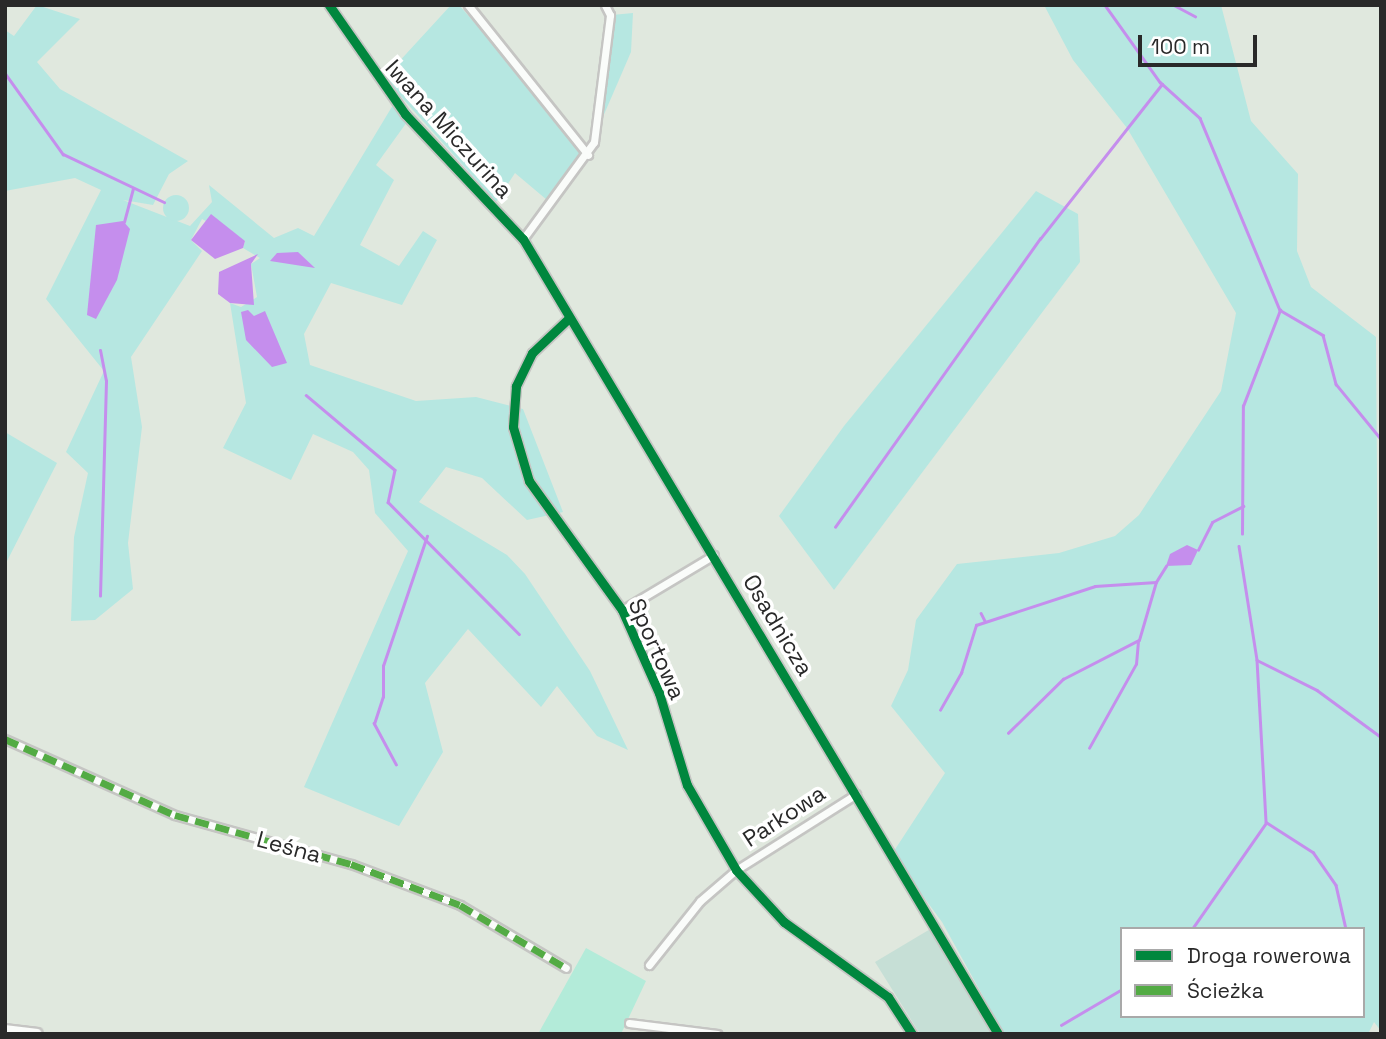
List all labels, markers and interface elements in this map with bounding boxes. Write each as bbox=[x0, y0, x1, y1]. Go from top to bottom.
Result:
scale bar bbox=[1141, 21, 1260, 65]
text: 100 m bbox=[1151, 33, 1210, 60]
street label: Iwana Miczurina bbox=[380, 54, 518, 204]
street label: Osadnicza bbox=[737, 569, 819, 681]
street label: Sportowa bbox=[623, 594, 691, 704]
street label: Parkowa bbox=[738, 779, 830, 853]
street label: Leśna bbox=[254, 825, 324, 869]
legend bbox=[1120, 927, 1365, 1018]
text: Droga rowerowa bbox=[1187, 942, 1351, 969]
text: Ścieżka bbox=[1187, 977, 1264, 1004]

